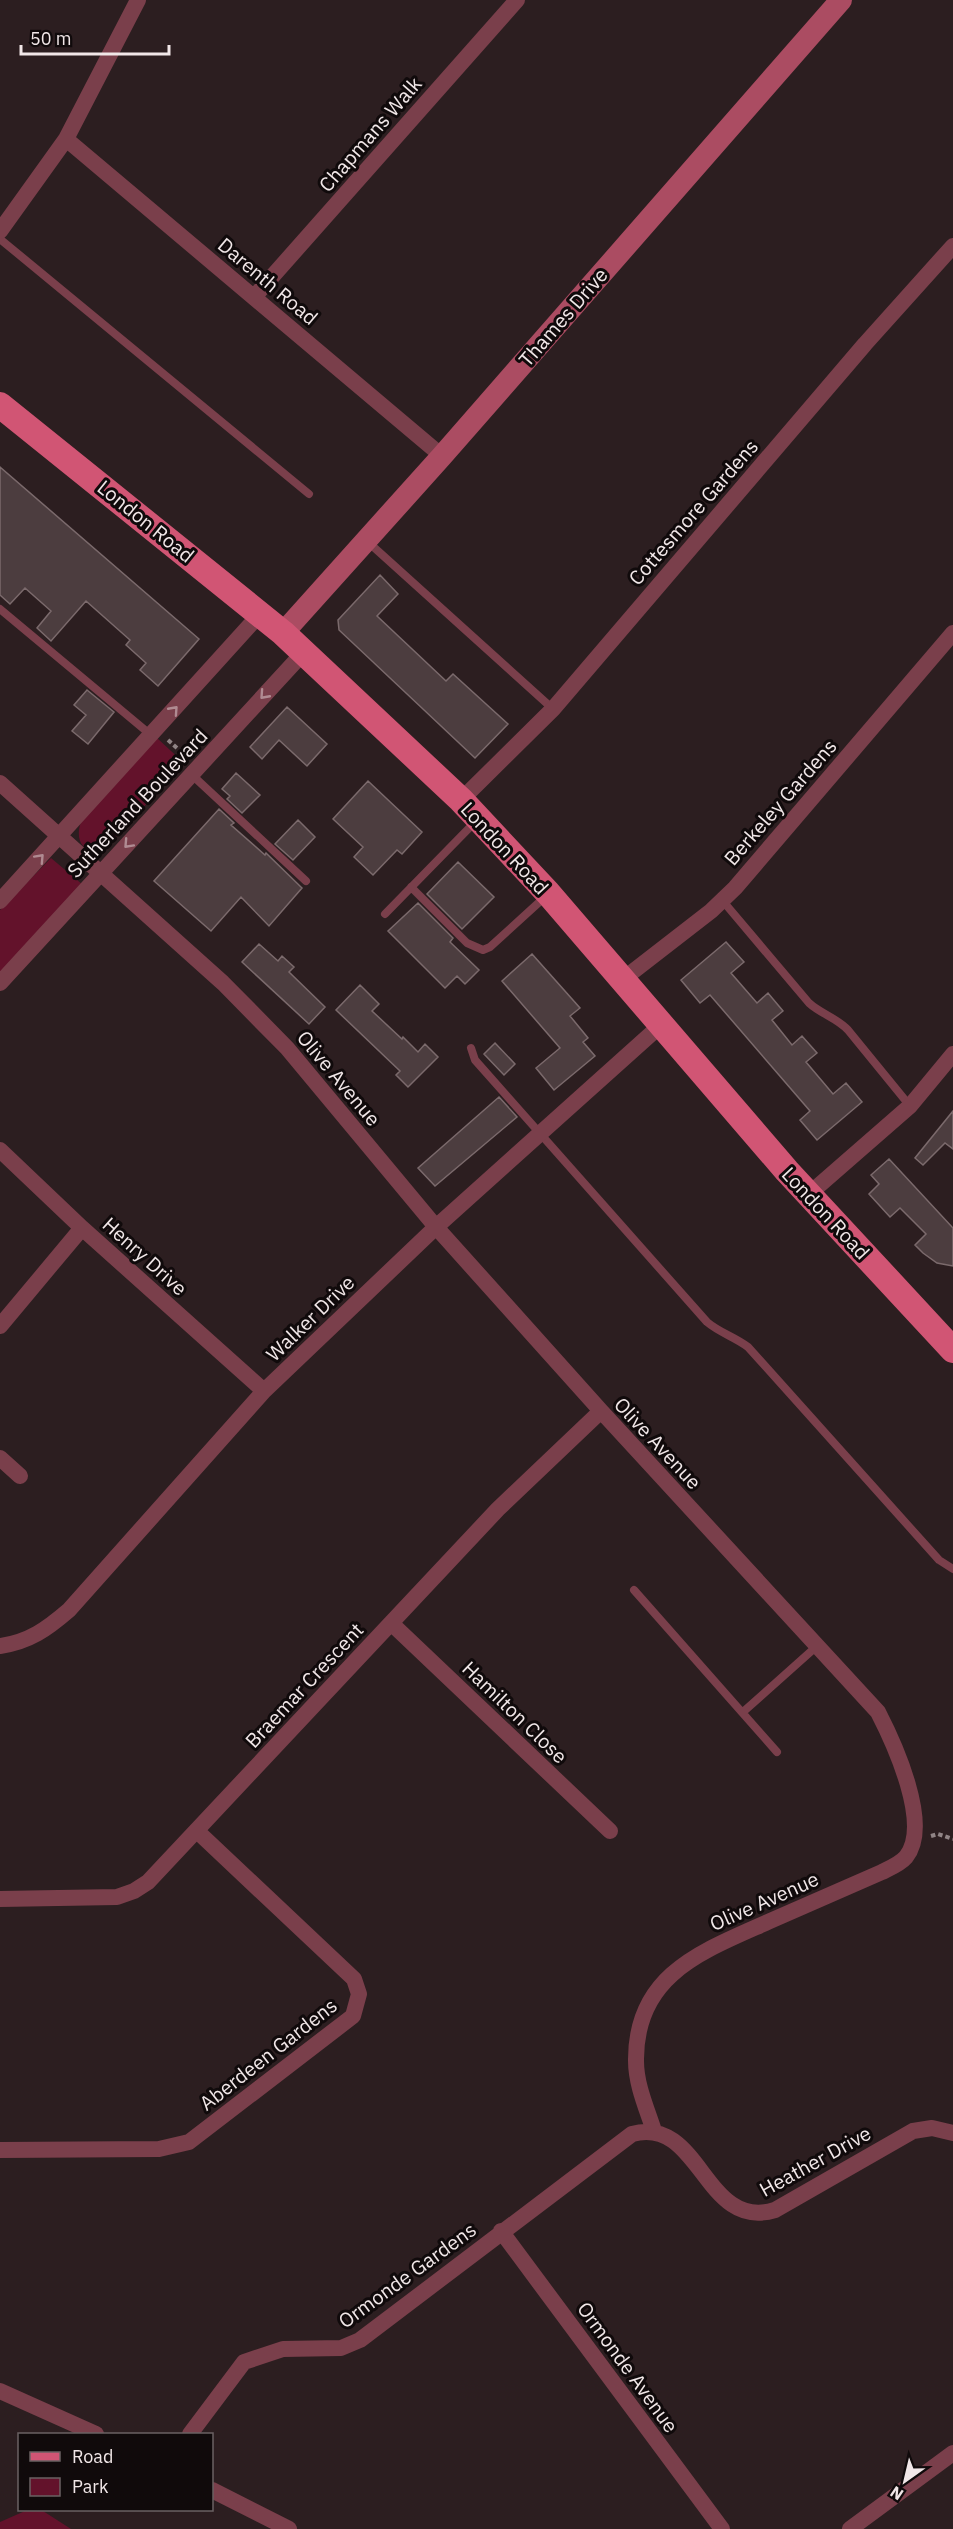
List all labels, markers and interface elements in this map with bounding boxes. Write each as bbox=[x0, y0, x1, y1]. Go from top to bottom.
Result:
scale bar bbox=[21, 18, 170, 56]
text: 50 m bbox=[30, 27, 72, 50]
street label: Chapmans Walk bbox=[312, 70, 428, 197]
street label: Darenth Road bbox=[212, 231, 324, 331]
street label: Thames Drive bbox=[513, 262, 613, 372]
street label: Cottesmore Gardens bbox=[622, 433, 764, 591]
street label: London Road bbox=[92, 474, 200, 568]
one-way arrow bbox=[260, 689, 271, 699]
one-way arrow bbox=[167, 706, 178, 716]
street label: Sutherland Boulevard bbox=[61, 723, 213, 883]
street label: Berkeley Gardens bbox=[718, 733, 842, 871]
street label: London Road bbox=[455, 796, 555, 900]
one-way arrow bbox=[124, 837, 135, 848]
one-way arrow bbox=[33, 855, 44, 865]
street label: Olive Avenue bbox=[291, 1025, 387, 1131]
street label: London Road bbox=[776, 1161, 876, 1265]
street label: Henry Drive bbox=[97, 1211, 193, 1301]
street label: Walker Drive bbox=[260, 1269, 360, 1367]
street label: Olive Avenue bbox=[608, 1391, 708, 1495]
street label: Braemar Crescent bbox=[239, 1617, 369, 1753]
street label: Hamilton Close bbox=[456, 1655, 574, 1769]
street label: Olive Avenue bbox=[705, 1865, 823, 1937]
street label: Aberdeen Gardens bbox=[194, 1992, 342, 2116]
street label: Heather Drive bbox=[754, 2119, 876, 2203]
street label: Ormonde Gardens bbox=[333, 2216, 481, 2334]
street label: Ormonde Avenue bbox=[571, 2296, 685, 2438]
legend bbox=[18, 2433, 213, 2511]
text: Road bbox=[72, 2445, 113, 2468]
north arrow bbox=[875, 2451, 935, 2511]
text: Park bbox=[72, 2475, 109, 2498]
text: N bbox=[886, 2482, 907, 2505]

